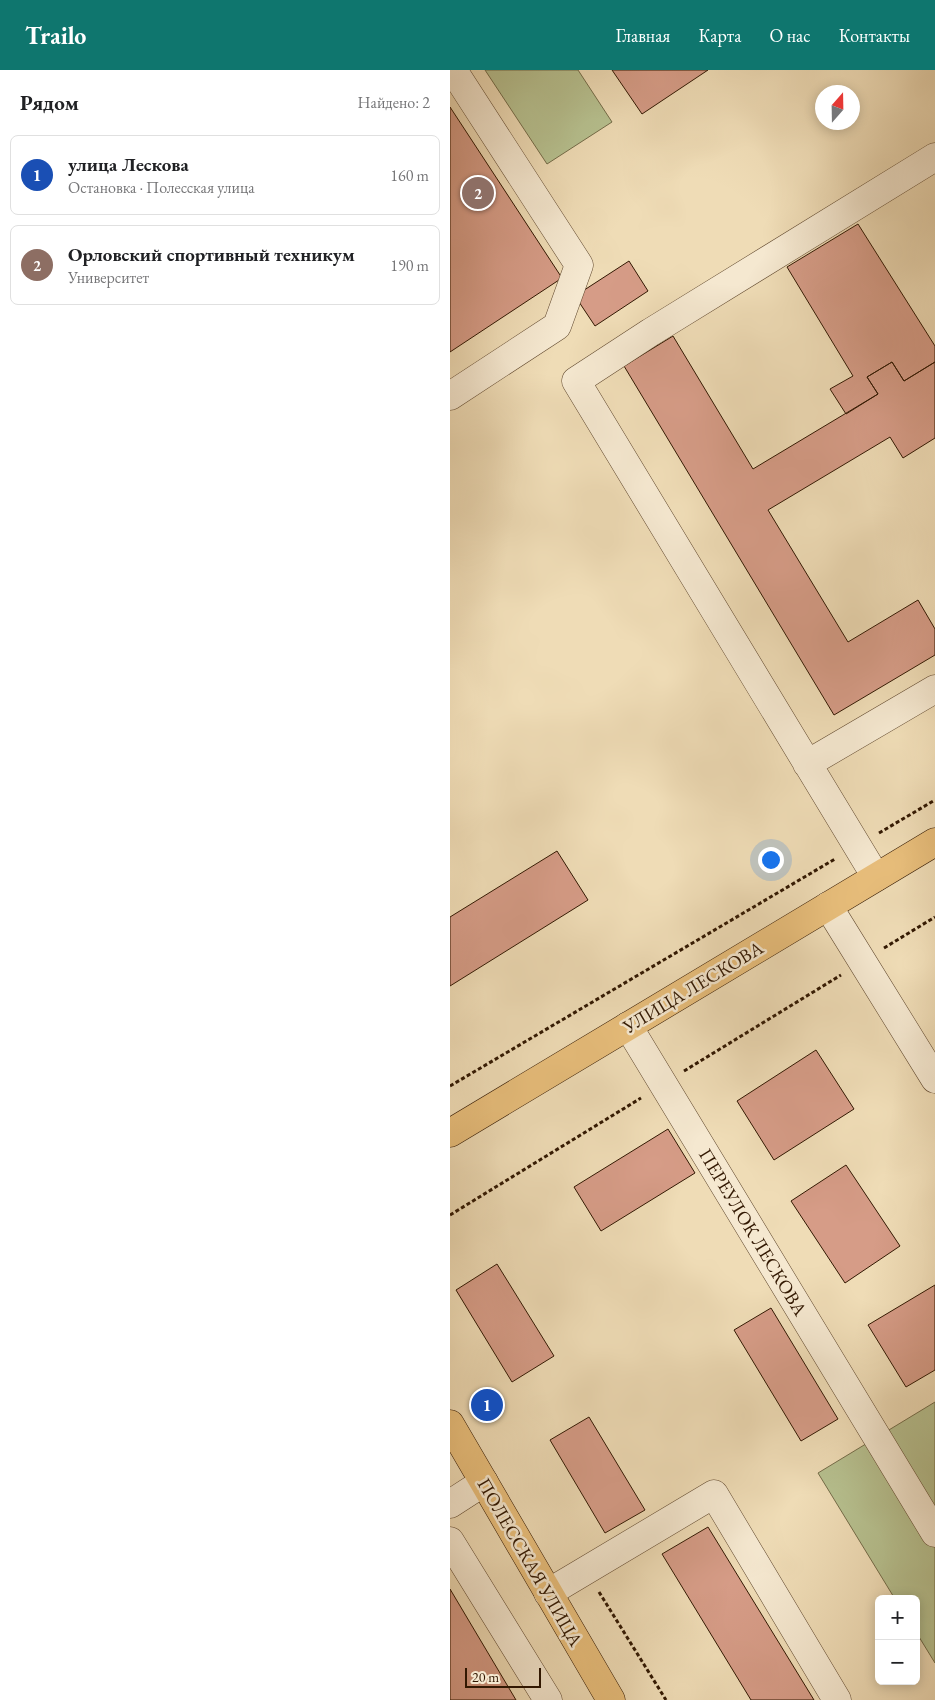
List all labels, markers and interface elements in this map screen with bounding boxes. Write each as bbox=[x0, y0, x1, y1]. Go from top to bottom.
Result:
text: Trailo bbox=[25, 20, 86, 51]
text: Главная bbox=[616, 24, 670, 47]
text: Карта bbox=[698, 24, 741, 47]
text: О нас bbox=[769, 24, 811, 47]
text: Контакты bbox=[839, 24, 910, 47]
north arrow bbox=[815, 85, 860, 130]
text: Рядом bbox=[20, 89, 79, 116]
text: Найдено: 2 bbox=[358, 92, 430, 113]
text: улица Лескова bbox=[68, 152, 189, 177]
text: 1 bbox=[33, 165, 41, 186]
text: 160 m bbox=[390, 165, 429, 186]
pin: 2 bbox=[462, 174, 494, 212]
text: Остановка · Полесская улица bbox=[68, 177, 255, 198]
text: Орловский спортивный техникум bbox=[68, 242, 355, 267]
text: 2 bbox=[33, 255, 41, 276]
text: 190 m bbox=[390, 255, 429, 276]
text: Университет bbox=[68, 267, 149, 288]
your location bbox=[758, 847, 784, 873]
street label: УЛИЦА ЛЕСКОВА bbox=[617, 935, 769, 1039]
street label: ПЕРЕУЛОК ЛЕСКОВА bbox=[693, 1144, 813, 1321]
pin: 1 bbox=[471, 1386, 503, 1424]
street label: ПОЛЕССКАЯ УЛИЦА bbox=[472, 1473, 589, 1652]
map controls bbox=[875, 1595, 920, 1685]
button: + bbox=[875, 1595, 920, 1640]
button: − bbox=[875, 1640, 920, 1685]
scale bar bbox=[465, 1665, 541, 1688]
text: 20 m bbox=[472, 1668, 499, 1686]

